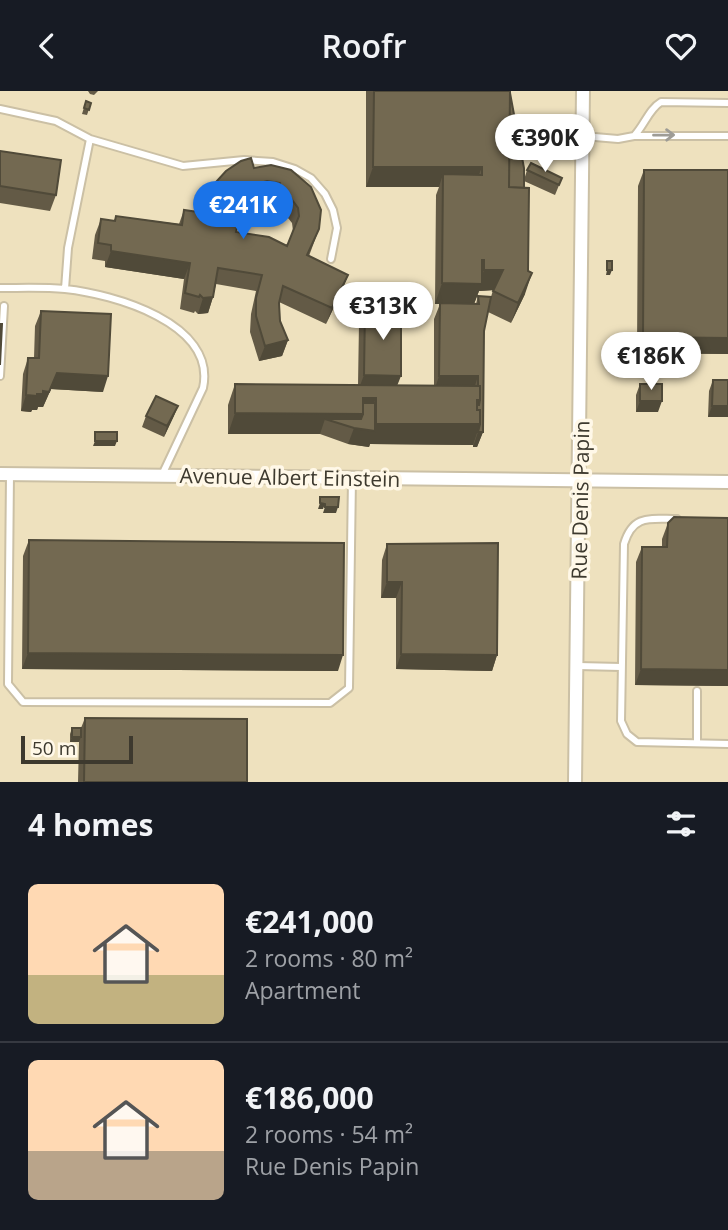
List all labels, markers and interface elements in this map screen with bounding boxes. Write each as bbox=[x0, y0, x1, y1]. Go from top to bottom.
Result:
text: Roofr bbox=[322, 24, 406, 67]
icon: back bbox=[28, 27, 66, 65]
icon: heart bbox=[662, 27, 700, 65]
pin: €390K bbox=[496, 115, 594, 174]
text: €390K bbox=[511, 121, 579, 153]
one-way arrow bbox=[652, 129, 675, 142]
pin: €241K bbox=[194, 181, 292, 241]
text: €241K bbox=[209, 188, 277, 220]
pin: €313K bbox=[334, 282, 432, 342]
text: €313K bbox=[349, 289, 417, 321]
pin: €186K bbox=[602, 333, 700, 392]
text: €186K bbox=[617, 339, 685, 371]
street label: Rue Denis Papin bbox=[565, 420, 595, 580]
street label: Avenue Albert Einstein bbox=[179, 461, 401, 493]
scale bar bbox=[21, 733, 133, 765]
text: 50 m bbox=[32, 735, 76, 761]
text: 4 homes bbox=[28, 804, 153, 845]
icon: filters bbox=[662, 805, 700, 843]
text: €241,000 bbox=[245, 901, 374, 942]
icon: home bbox=[84, 912, 168, 996]
text: 2 rooms · 80 m² bbox=[245, 942, 413, 974]
text: Apartment bbox=[245, 974, 361, 1006]
text: €186,000 bbox=[245, 1077, 374, 1118]
icon: home bbox=[84, 1088, 168, 1172]
text: 2 rooms · 54 m² bbox=[245, 1118, 413, 1150]
text: Rue Denis Papin bbox=[245, 1150, 419, 1182]

